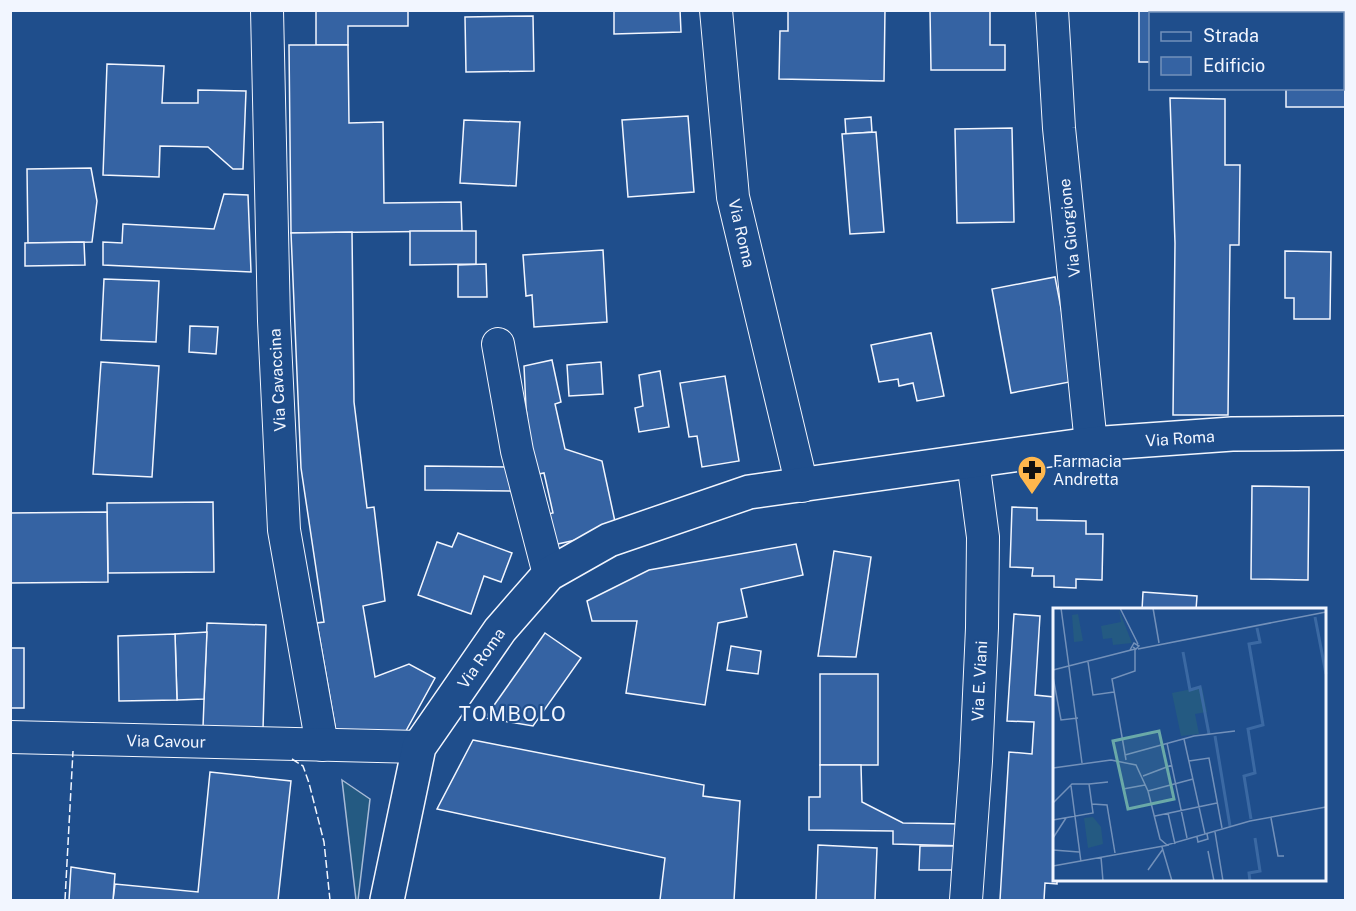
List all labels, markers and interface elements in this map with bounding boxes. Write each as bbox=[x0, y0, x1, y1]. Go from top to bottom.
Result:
legend bbox=[1149, 12, 1344, 90]
text: Strada bbox=[1203, 25, 1259, 46]
text: Edificio bbox=[1203, 55, 1265, 76]
street label: Via Giorgione bbox=[1055, 178, 1084, 278]
street label: Via Roma bbox=[724, 197, 759, 269]
street label: Via Cavaccina bbox=[265, 328, 290, 432]
street label: Via Roma bbox=[1145, 427, 1215, 450]
place label: Farmacia Andretta bbox=[1053, 452, 1122, 489]
pharmacy icon: Farmacia Andretta bbox=[1016, 454, 1048, 496]
inset map bbox=[1053, 608, 1326, 881]
street label: Via Roma bbox=[454, 624, 509, 692]
street label: Via E. Viani bbox=[968, 640, 991, 722]
district label: TOMBOLO bbox=[459, 702, 567, 726]
street label: Via Cavour bbox=[126, 731, 206, 752]

